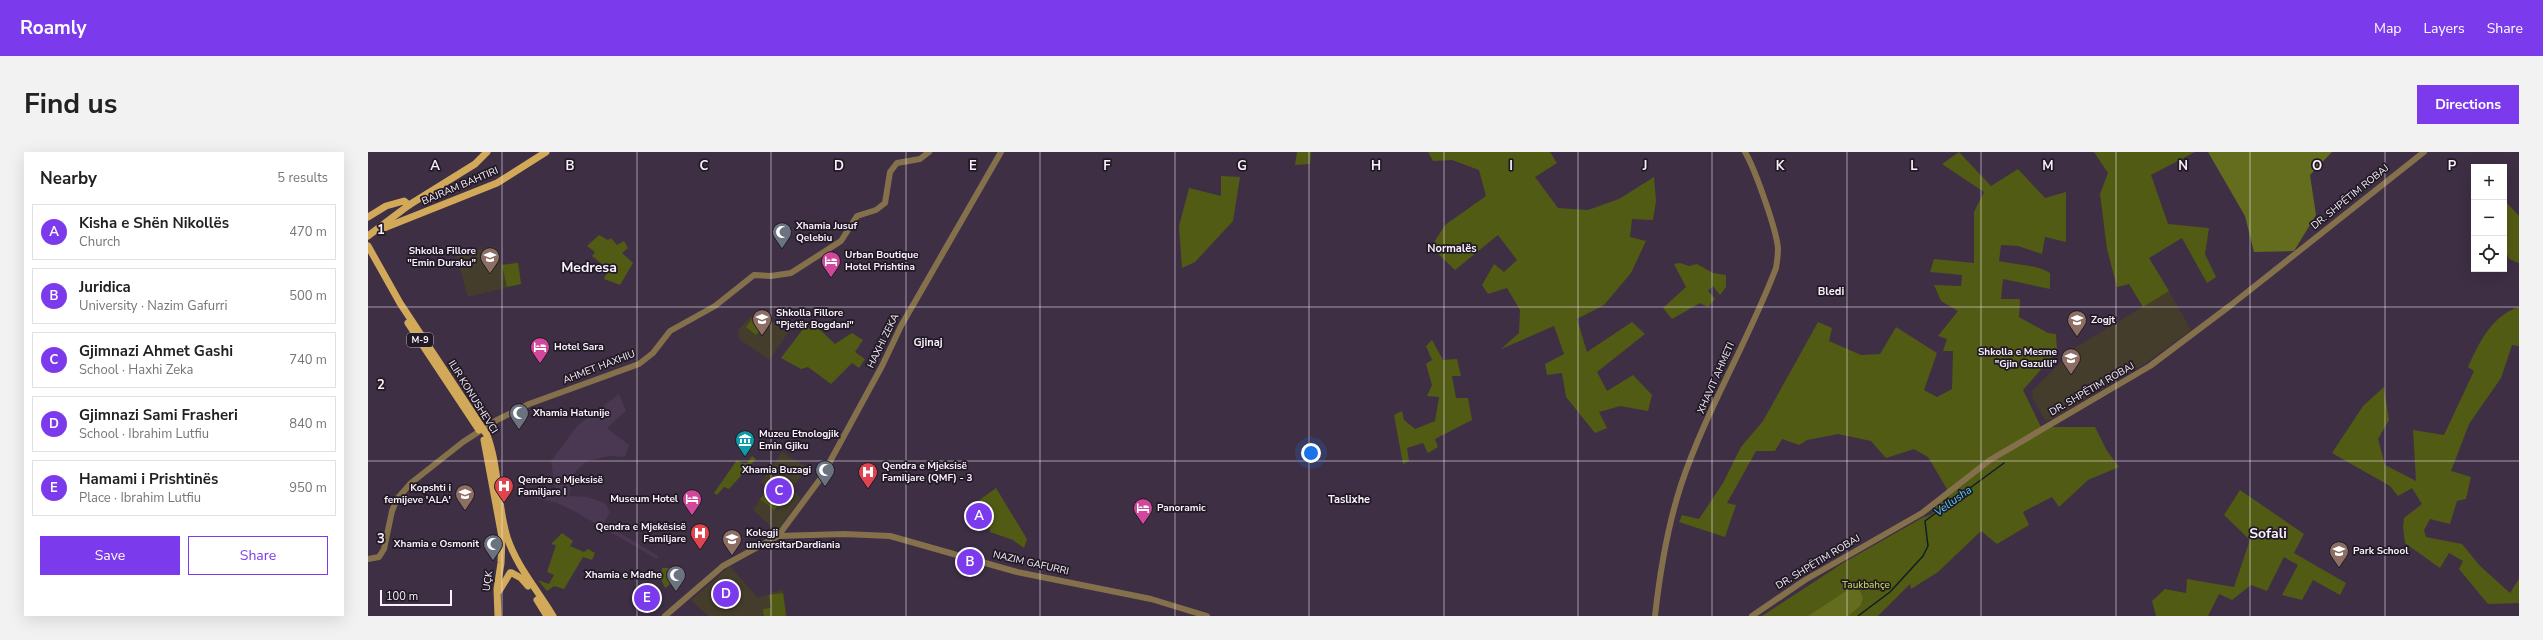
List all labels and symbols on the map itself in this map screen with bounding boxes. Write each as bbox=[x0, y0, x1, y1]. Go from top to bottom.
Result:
text: B bbox=[566, 157, 575, 175]
text: C bbox=[700, 157, 709, 175]
text: D bbox=[834, 157, 844, 175]
text: E bbox=[969, 157, 977, 175]
text: F bbox=[1103, 157, 1111, 175]
text: G bbox=[1237, 157, 1247, 175]
text: H bbox=[1371, 157, 1381, 175]
text: I bbox=[1509, 157, 1513, 175]
text: J bbox=[1642, 157, 1647, 175]
text: K bbox=[1776, 157, 1785, 175]
text: L bbox=[1910, 157, 1918, 175]
text: M bbox=[2042, 157, 2054, 175]
text: N bbox=[2178, 157, 2188, 175]
text: P bbox=[2448, 157, 2457, 175]
street label: DR. SHPËTIM ROBAJ bbox=[2309, 162, 2391, 232]
street label: BAJRAM BAHTIRI bbox=[420, 164, 500, 208]
place label: Xhamia Jusuf Qelebiu bbox=[795, 219, 858, 245]
text: 1 bbox=[377, 221, 385, 239]
mosque icon: Xhamia Jusuf Qelebiu bbox=[771, 221, 793, 249]
district label: Normalës bbox=[1427, 241, 1477, 256]
place label: Shkolla Fillore "Emin Duraku" bbox=[407, 244, 477, 270]
school or university icon: Shkolla Fillore "Emin Duraku" bbox=[479, 246, 501, 274]
place label: Urban Boutique Hotel Prishtina bbox=[845, 248, 919, 274]
hotel icon: Urban Boutique Hotel Prishtina bbox=[820, 250, 842, 278]
district label: Medresa bbox=[561, 258, 617, 277]
district label: Bledi bbox=[1818, 284, 1844, 299]
place label: Shkolla Fillore "Pjetër Bogdani" bbox=[776, 306, 854, 332]
school or university icon: Shkolla Fillore "Pjetër Bogdani" bbox=[751, 308, 773, 336]
school or university icon: Zogjt bbox=[2066, 309, 2088, 337]
street label: HAXHI ZEKA bbox=[864, 311, 903, 371]
place label: Zogjt bbox=[2091, 313, 2115, 327]
road number: M-9 bbox=[407, 333, 433, 347]
district label: Gjinaj bbox=[913, 335, 943, 350]
hotel icon: Hotel Sara bbox=[529, 336, 551, 364]
place label: Hotel Sara bbox=[554, 340, 604, 354]
street label: XHAVIT AHMETI bbox=[1694, 340, 1738, 416]
place label: Shkolla e Mesme "Gjin Gazulli" bbox=[1978, 345, 2058, 371]
street label: AHMET HAXHIU bbox=[561, 347, 637, 387]
school or university icon: Shkolla e Mesme "Gjin Gazulli" bbox=[2060, 347, 2082, 375]
street label: ILIR KONUSHEVCI bbox=[445, 358, 501, 436]
street label: DR. SHPËTIM ROBAJ bbox=[2047, 359, 2137, 419]
text: 2 bbox=[377, 376, 385, 394]
mosque icon: Xhamia Hatunije bbox=[508, 402, 530, 430]
place label: Xhamia Hatunije bbox=[532, 406, 610, 420]
place label: Muzeu Etnologjik Emin Gjiku bbox=[759, 427, 839, 453]
museum icon: Muzeu Etnologjik Emin Gjiku bbox=[734, 429, 756, 457]
your location bbox=[1301, 443, 1321, 463]
mosque icon: Xhamia Buzagi bbox=[814, 459, 836, 487]
place label: Qendra e Mjeksisë Familjare (QMF) - 3 bbox=[882, 459, 973, 485]
hospital icon: Qendra e Mjeksisë Familjare (QMF) - 3 bbox=[857, 461, 879, 489]
place label: Xhamia Buzagi bbox=[741, 463, 811, 477]
place label: Qendra e Mjeksisë Familjare I bbox=[518, 473, 604, 499]
hospital icon: Qendra e Mjeksisë Familjare I bbox=[493, 475, 515, 503]
pin: C bbox=[766, 476, 792, 506]
place label: Kopshti i femijeve 'ALA' bbox=[384, 481, 451, 507]
water label: Vellusha bbox=[1931, 482, 1975, 520]
school or university icon: Kopshti i femijeve 'ALA' bbox=[454, 483, 476, 511]
hotel icon: Museum Hotel bbox=[681, 488, 703, 516]
place label: Museum Hotel bbox=[610, 492, 679, 506]
district label: Taslixhe bbox=[1328, 492, 1370, 507]
hotel icon: Panoramic bbox=[1132, 497, 1154, 525]
pin: A bbox=[966, 501, 992, 531]
place label: Panoramic bbox=[1157, 501, 1206, 515]
place label: Qendra e Mjekësisë Familjare bbox=[596, 520, 687, 546]
hospital icon: Qendra e Mjekësisë Familjare bbox=[689, 522, 711, 550]
district label: Sofali bbox=[2249, 524, 2287, 543]
place label: Kolegji universitarDardiania bbox=[746, 526, 840, 552]
school or university icon: Kolegji universitarDardiania bbox=[721, 528, 743, 556]
text: 3 bbox=[377, 530, 385, 548]
street label: DR. SHPËTIM ROBAJ bbox=[1773, 531, 1863, 593]
mosque icon: Xhamia e Osmonit bbox=[482, 533, 504, 561]
place label: Xhamia e Osmonit bbox=[393, 537, 479, 551]
school or university icon: Park School bbox=[2328, 540, 2350, 568]
place label: Park School bbox=[2353, 544, 2409, 558]
pin: B bbox=[957, 547, 983, 577]
street label: NAZIM GAFURRI bbox=[992, 547, 1070, 579]
mosque icon: Xhamia e Madhe bbox=[665, 564, 687, 592]
place label: Xhamia e Madhe bbox=[584, 568, 663, 582]
street label: UÇK bbox=[480, 569, 496, 592]
park label: Taukbahçe bbox=[1842, 578, 1890, 592]
pin: D bbox=[713, 579, 739, 609]
pin: E bbox=[634, 583, 660, 613]
scale bar bbox=[380, 588, 452, 607]

